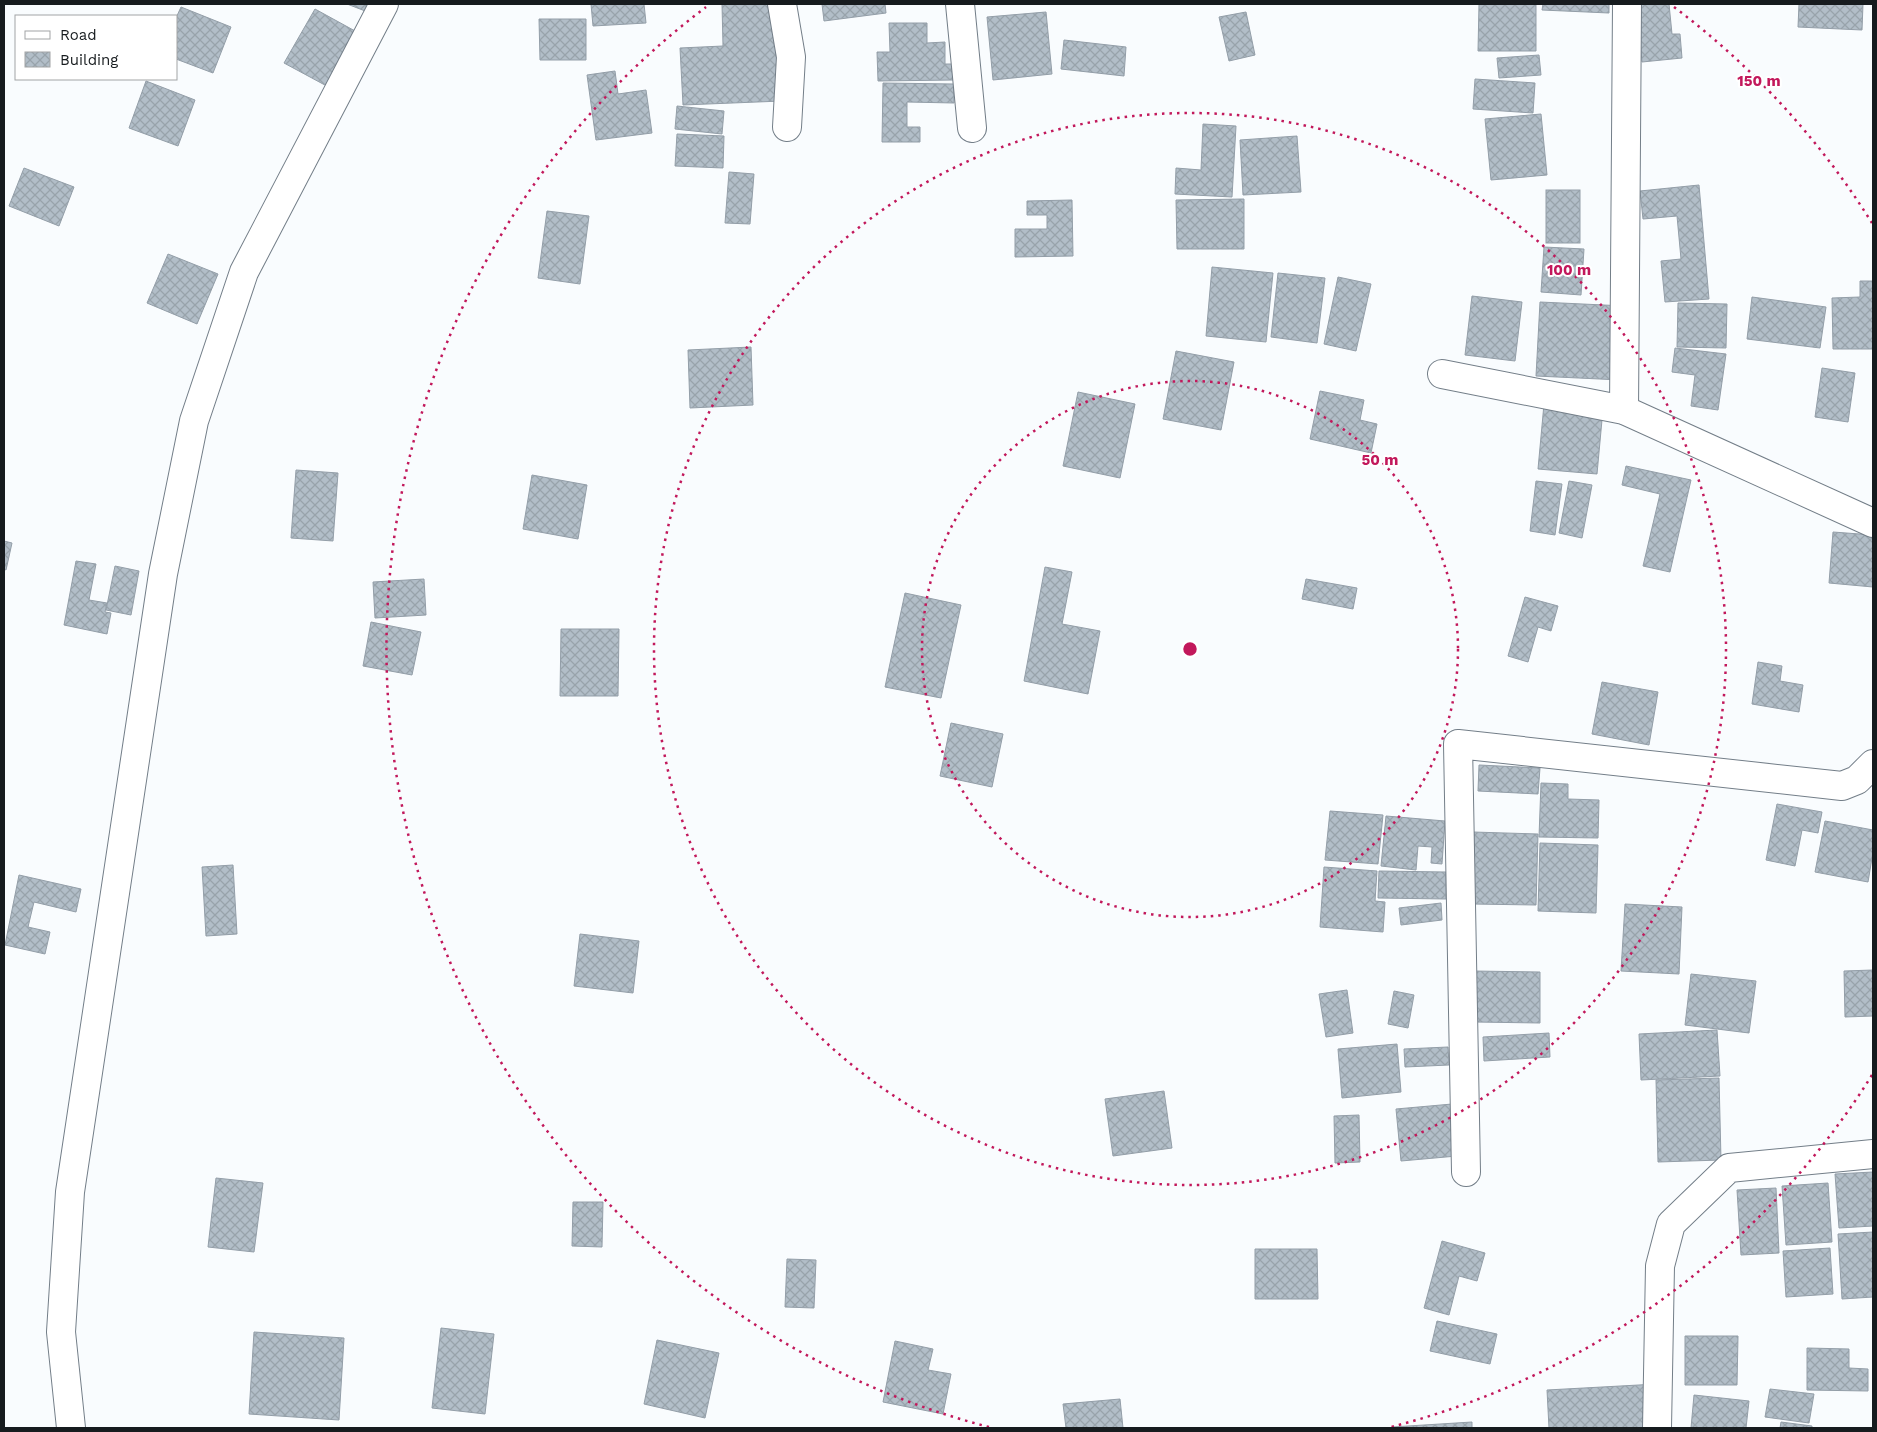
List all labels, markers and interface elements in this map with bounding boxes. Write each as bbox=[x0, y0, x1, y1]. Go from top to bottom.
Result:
legend bbox=[15, 15, 178, 80]
text: Road bbox=[60, 26, 97, 44]
text: Building bbox=[60, 51, 118, 69]
text: 150 m bbox=[1737, 72, 1781, 90]
text: 100 m bbox=[1547, 261, 1591, 279]
text: 50 m bbox=[1362, 451, 1398, 469]
centre of rings bbox=[1181, 640, 1199, 658]

